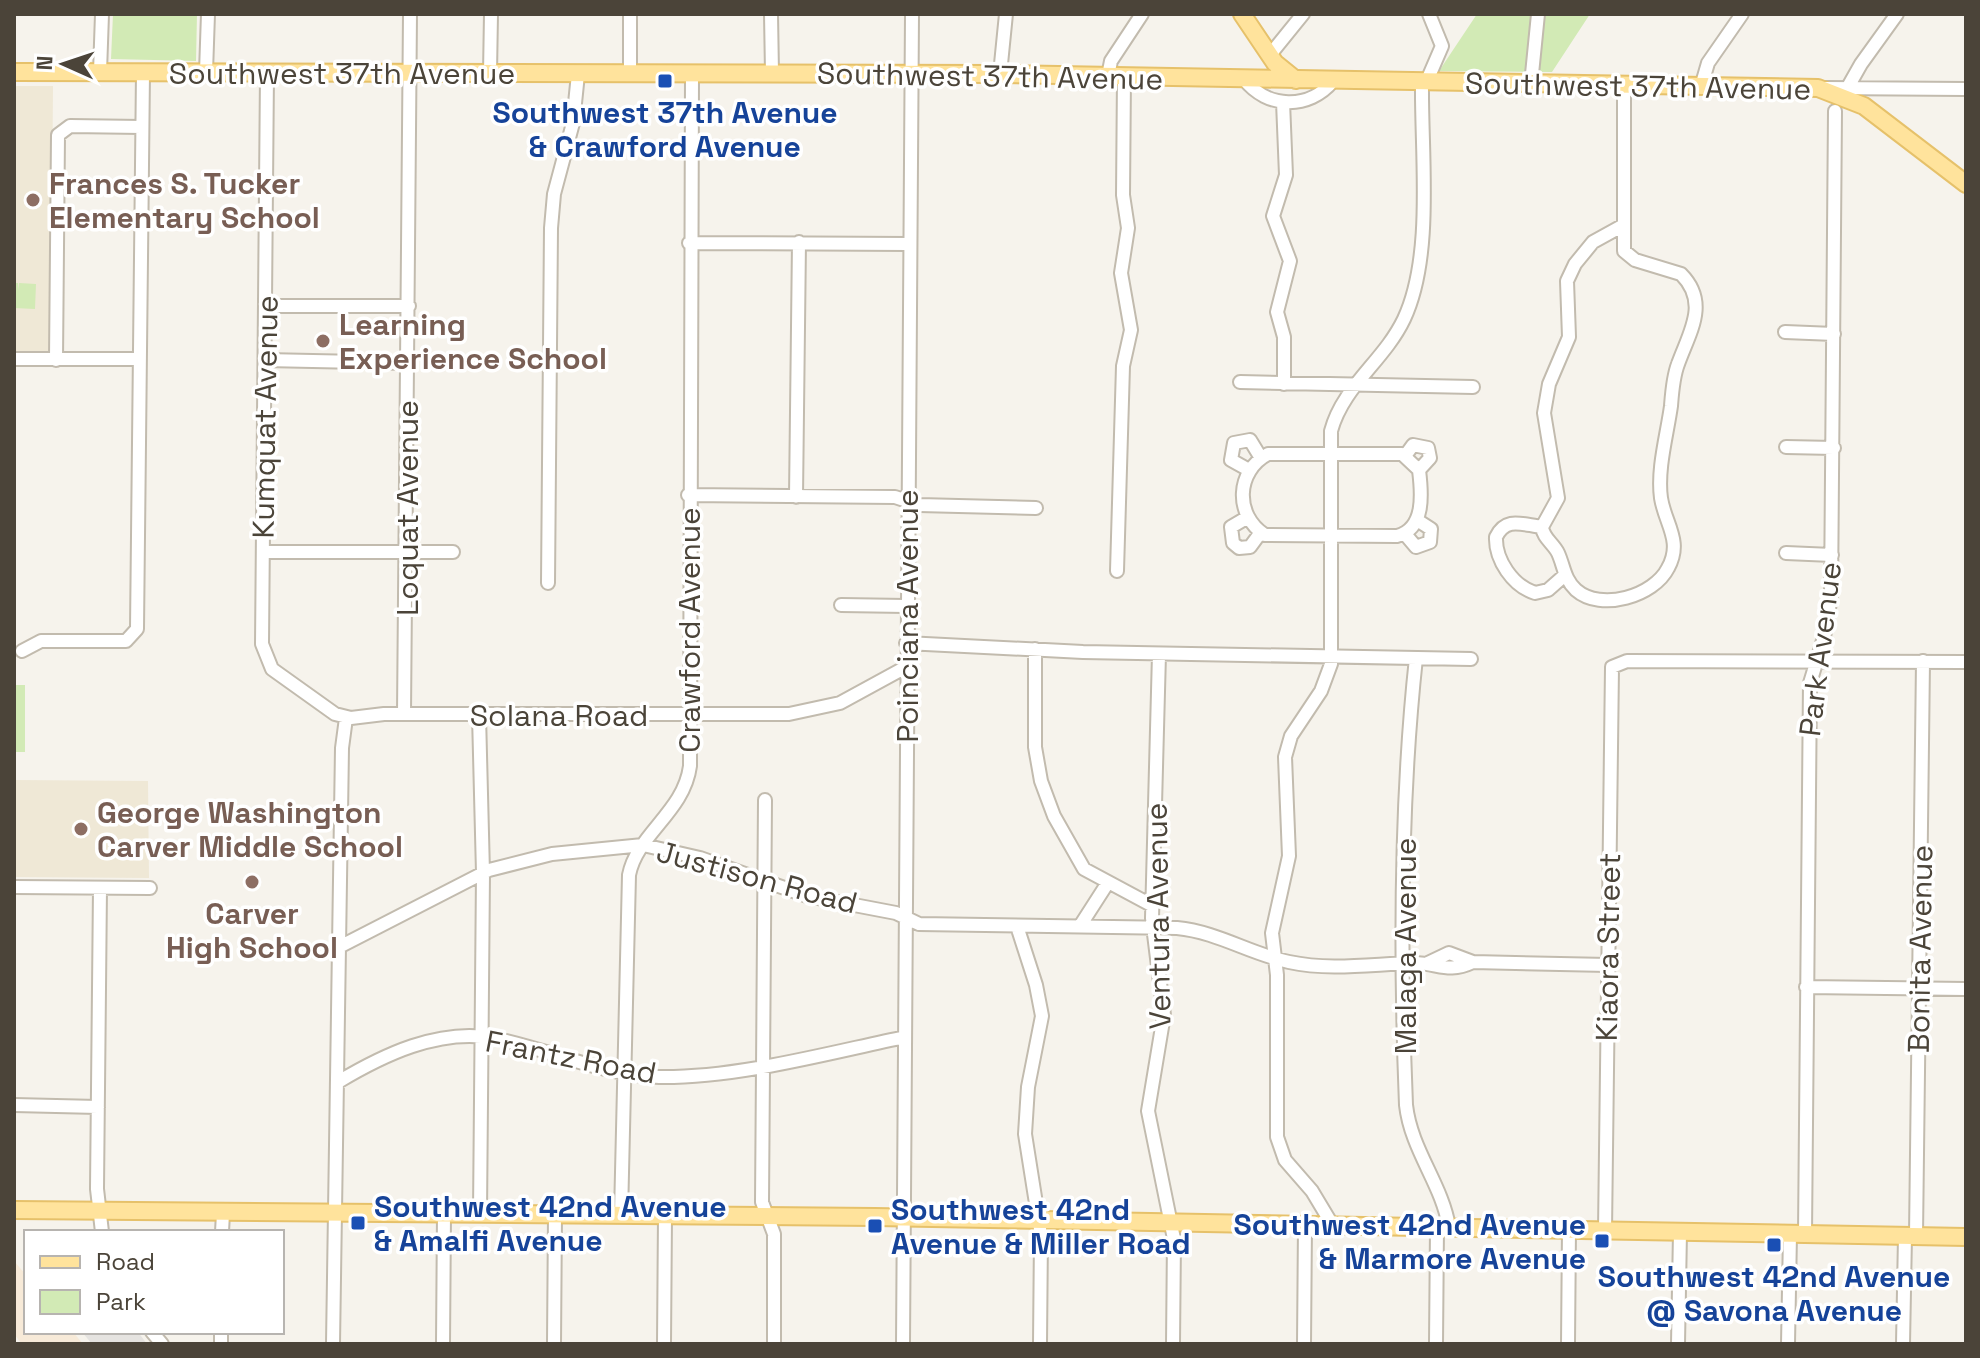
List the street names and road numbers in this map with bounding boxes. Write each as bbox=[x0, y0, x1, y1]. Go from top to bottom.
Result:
street label: Southwest 37th Avenue bbox=[817, 53, 1163, 99]
street label: Southwest 37th Avenue bbox=[169, 54, 515, 93]
street label: Southwest 37th Avenue bbox=[1465, 63, 1811, 109]
street label: Kumquat Avenue bbox=[243, 295, 287, 539]
street label: Loquat Avenue bbox=[388, 400, 427, 616]
street label: Poinciana Avenue bbox=[888, 489, 927, 743]
street label: Crawford Avenue bbox=[670, 507, 709, 753]
street label: Park Avenue bbox=[1790, 559, 1850, 739]
street label: Solana Road bbox=[470, 696, 648, 735]
street label: Ventura Avenue bbox=[1137, 802, 1179, 1030]
street label: Justison Road bbox=[652, 831, 862, 923]
street label: Malaga Avenue bbox=[1386, 837, 1425, 1055]
street label: Bonita Avenue bbox=[1899, 845, 1941, 1053]
street label: Kiaora Street bbox=[1587, 852, 1629, 1042]
street label: Frantz Road bbox=[482, 1021, 660, 1093]

